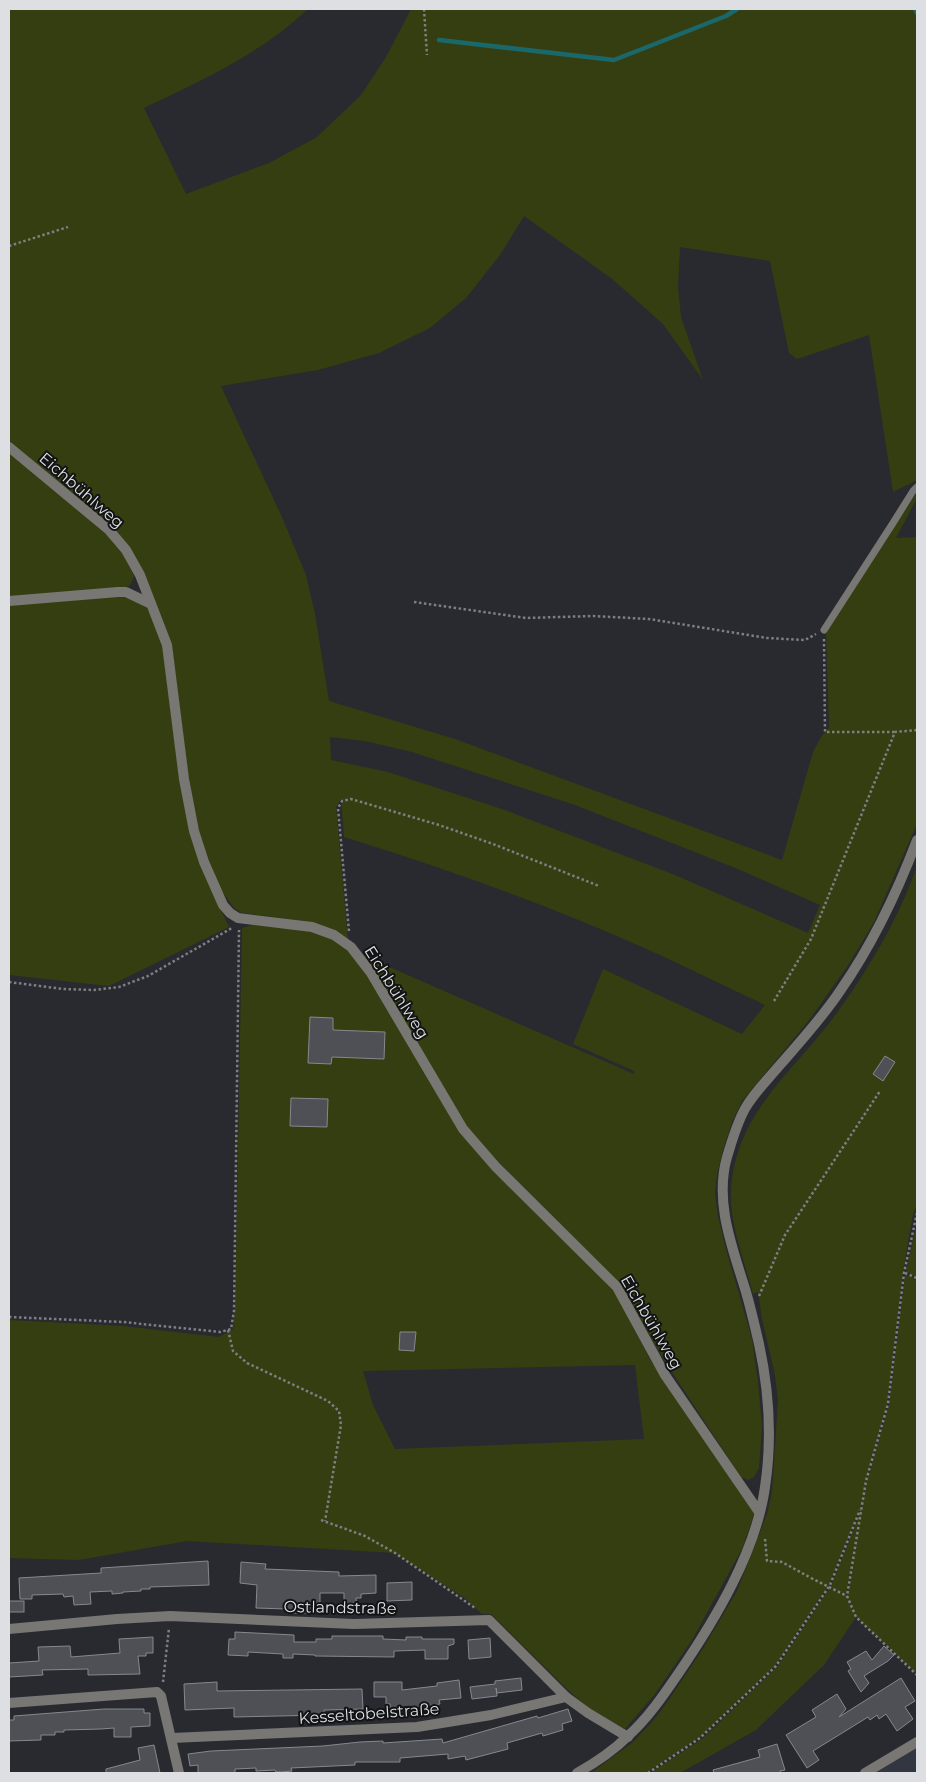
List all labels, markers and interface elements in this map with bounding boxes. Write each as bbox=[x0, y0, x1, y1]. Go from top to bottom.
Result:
street label: Eichbühlweg bbox=[35, 448, 128, 532]
street label: Eichbühlweg bbox=[360, 942, 433, 1042]
street label: Eichbühlweg bbox=[617, 1272, 686, 1373]
street label: Ostlandstraße bbox=[283, 1597, 397, 1618]
street label: Kesseltobelstraße bbox=[298, 1699, 440, 1728]

